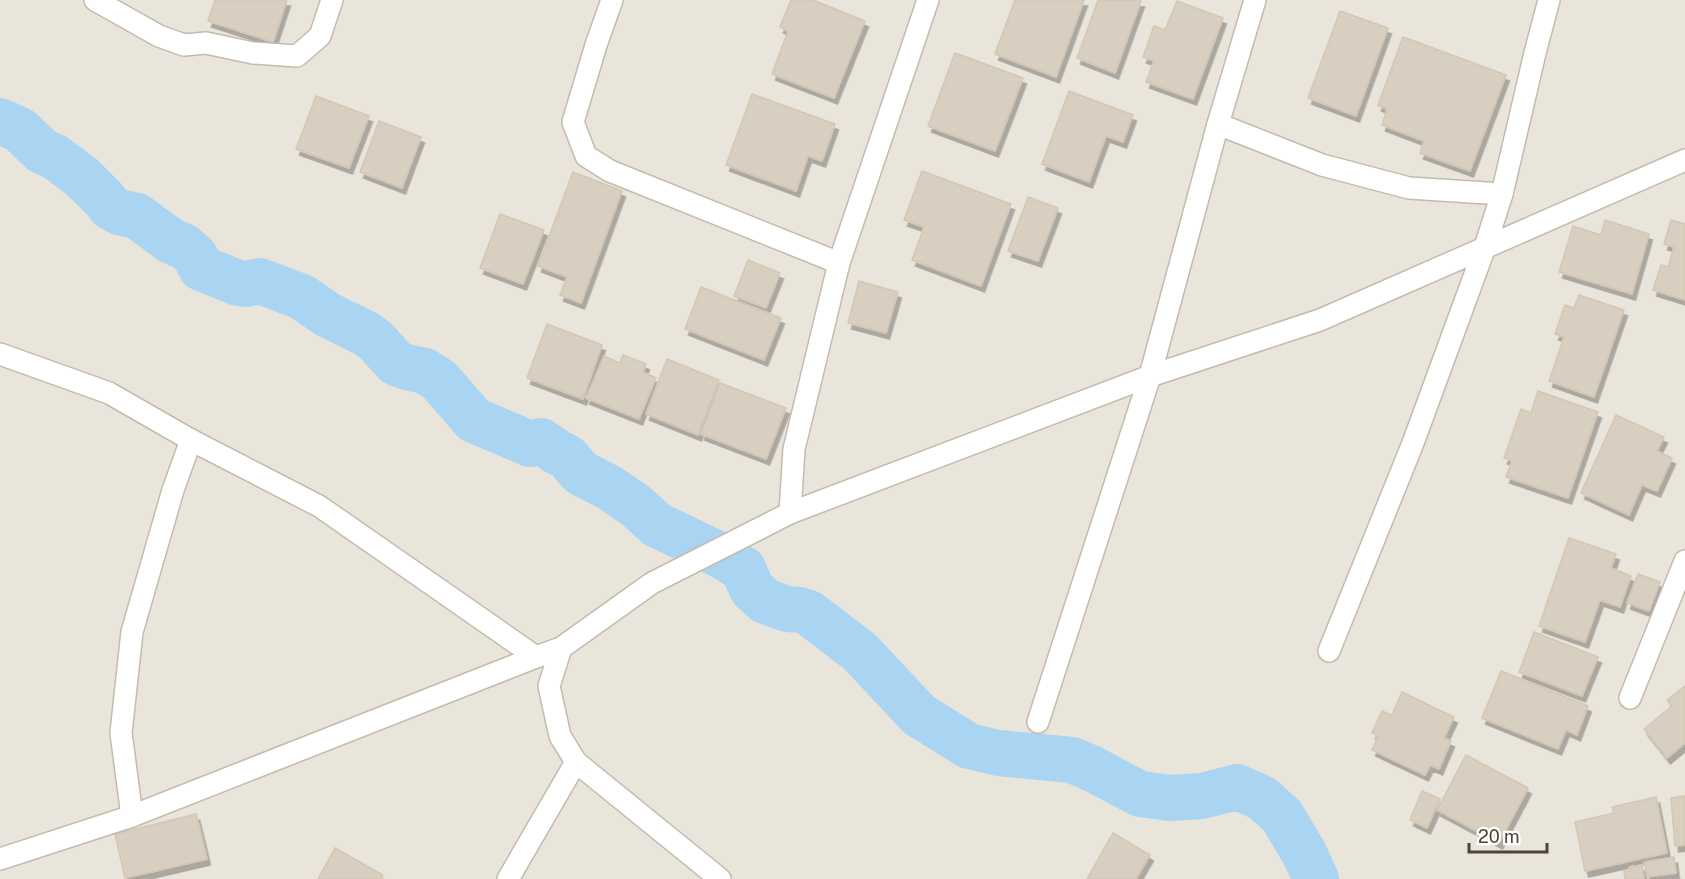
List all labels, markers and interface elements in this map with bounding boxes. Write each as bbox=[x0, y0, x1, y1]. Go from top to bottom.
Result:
scale bar bbox=[1469, 816, 1547, 854]
text: 20 m bbox=[1478, 826, 1520, 847]

